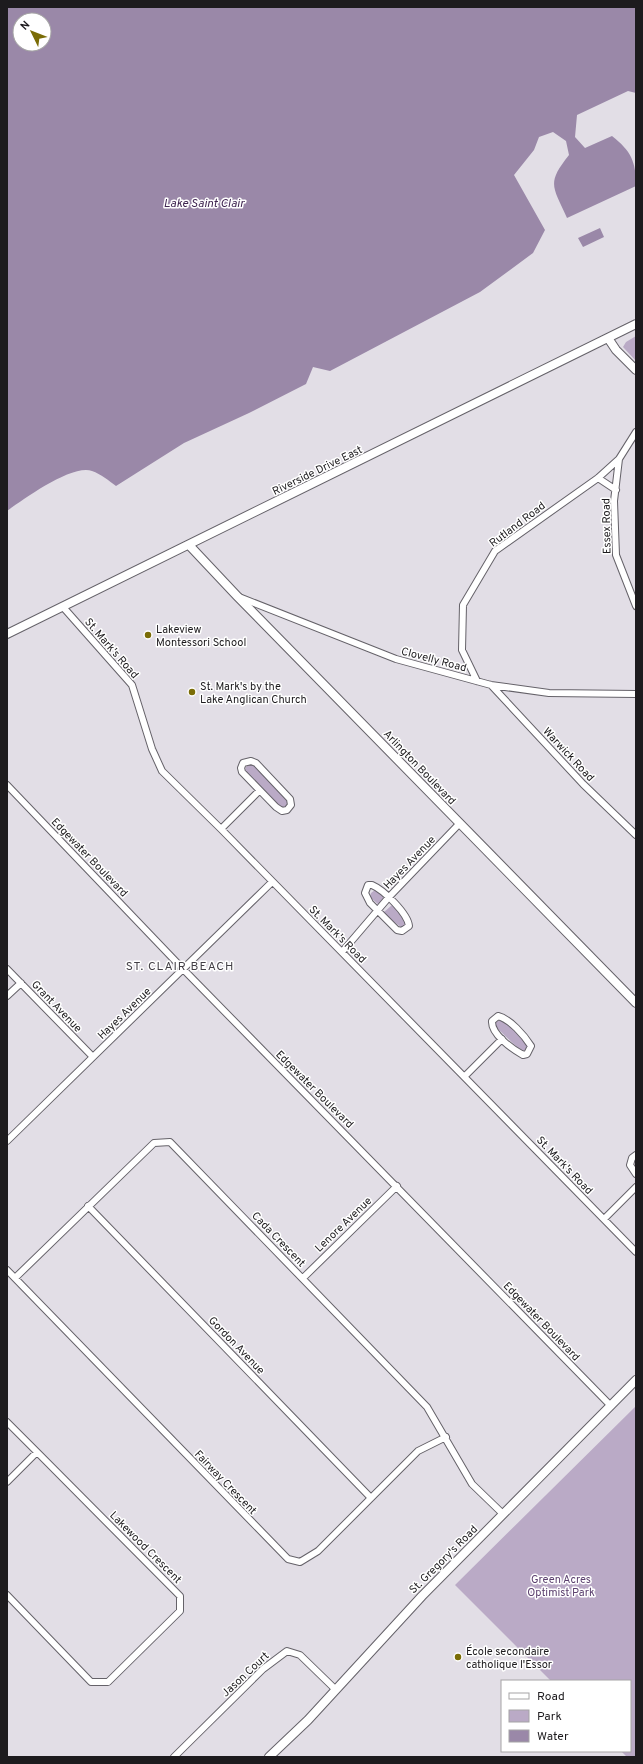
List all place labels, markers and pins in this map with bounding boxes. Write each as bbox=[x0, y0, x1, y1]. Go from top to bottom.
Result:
place label: Lakeview Montessori School bbox=[156, 623, 246, 650]
marker: Lakeview Montessori School bbox=[143, 630, 153, 640]
place label: St. Mark's by the Lake Anglican Church bbox=[200, 680, 307, 707]
marker: St. Mark's by the Lake Anglican Church bbox=[187, 687, 197, 697]
place label: École secondaire catholique l'Essor bbox=[466, 1644, 553, 1672]
marker: École secondaire catholique l'Essor bbox=[453, 1652, 463, 1662]

